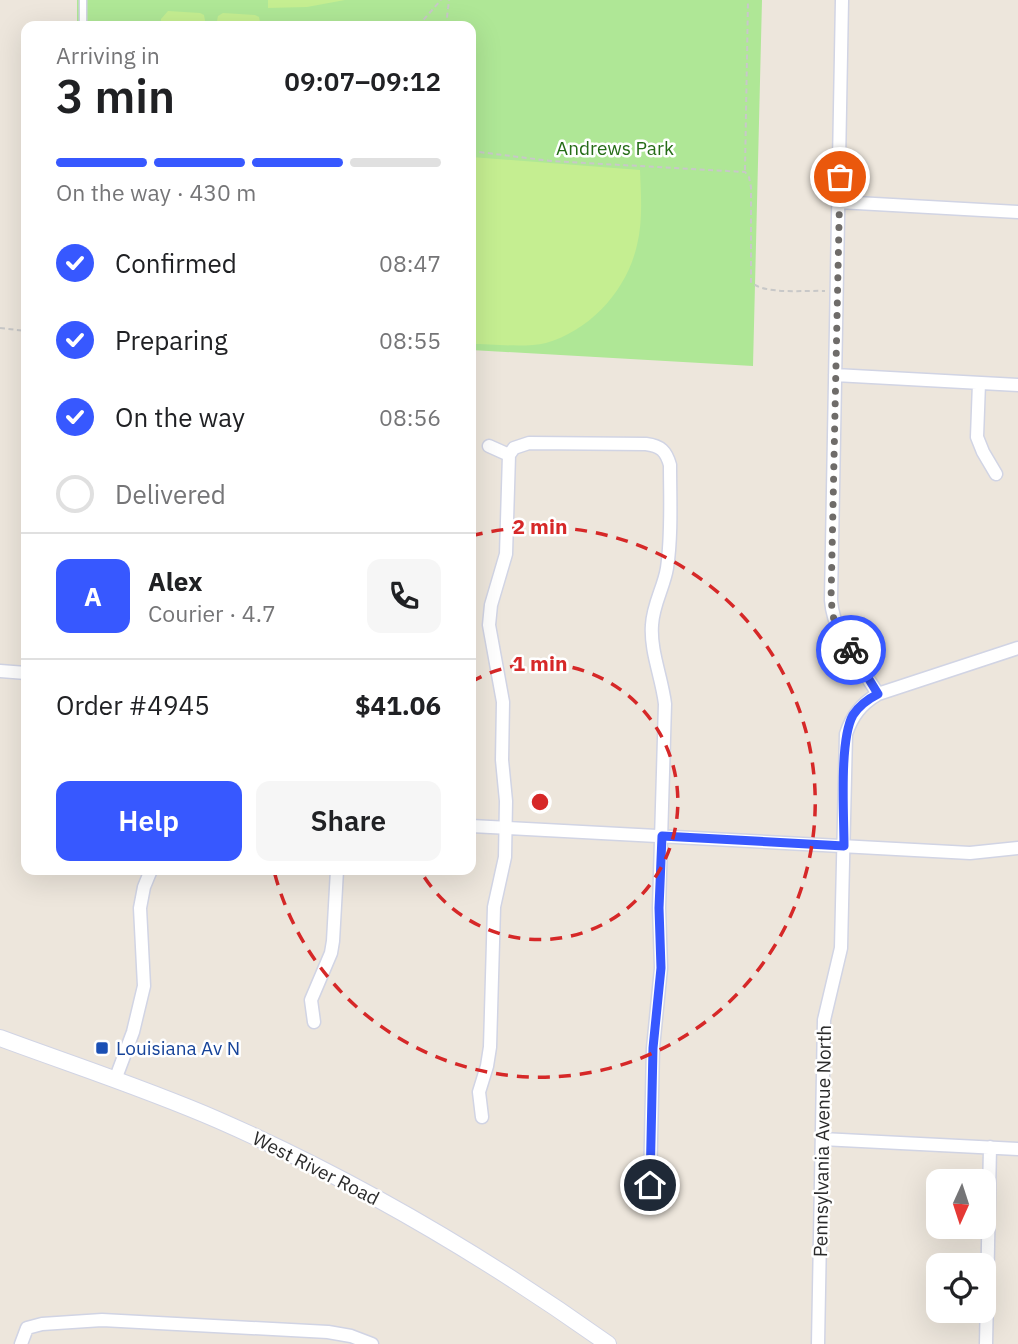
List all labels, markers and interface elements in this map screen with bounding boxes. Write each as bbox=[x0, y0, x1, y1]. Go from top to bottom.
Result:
text: Arriving in bbox=[56, 40, 160, 70]
text: 09:07–09:12 bbox=[284, 64, 441, 98]
text: 3 min bbox=[56, 66, 175, 126]
park label: Andrews Park bbox=[556, 136, 674, 160]
pin bbox=[810, 147, 870, 207]
icon: bag bbox=[821, 158, 859, 196]
text: On the way · 430 m bbox=[56, 177, 256, 207]
icon: check bbox=[56, 244, 94, 282]
text: Confirmed bbox=[115, 246, 237, 280]
text: 08:47 bbox=[379, 248, 441, 278]
icon: check bbox=[56, 321, 94, 359]
text: Preparing bbox=[115, 323, 228, 357]
text: 08:55 bbox=[379, 325, 441, 355]
icon: check bbox=[56, 398, 94, 436]
text: On the way bbox=[115, 400, 245, 434]
text: 08:56 bbox=[379, 402, 441, 432]
text: Delivered bbox=[115, 477, 226, 511]
text: 2 min bbox=[513, 512, 567, 540]
button: phone bbox=[367, 559, 441, 633]
text: Alex bbox=[148, 564, 202, 598]
text: A bbox=[84, 579, 102, 613]
text: Courier · 4.7 bbox=[148, 598, 276, 628]
courier bbox=[816, 615, 886, 685]
icon: bike bbox=[832, 631, 870, 669]
text: 1 min bbox=[513, 649, 567, 677]
text: Order #4945 bbox=[56, 688, 210, 722]
text: $41.06 bbox=[355, 688, 441, 722]
button: Help bbox=[56, 781, 242, 861]
button: Share bbox=[256, 781, 441, 861]
centre of rings bbox=[528, 790, 552, 814]
street label: Pennsylvania Avenue North bbox=[808, 1025, 836, 1257]
place label: Louisiana Av N bbox=[116, 1036, 240, 1060]
marker: Louisiana Av N bbox=[94, 1040, 110, 1056]
street label: West River Road bbox=[249, 1126, 383, 1210]
pin bbox=[620, 1155, 680, 1215]
icon: home bbox=[631, 1166, 669, 1204]
north arrow bbox=[926, 1169, 996, 1239]
map controls bbox=[926, 1169, 996, 1323]
button: locate bbox=[926, 1253, 996, 1323]

